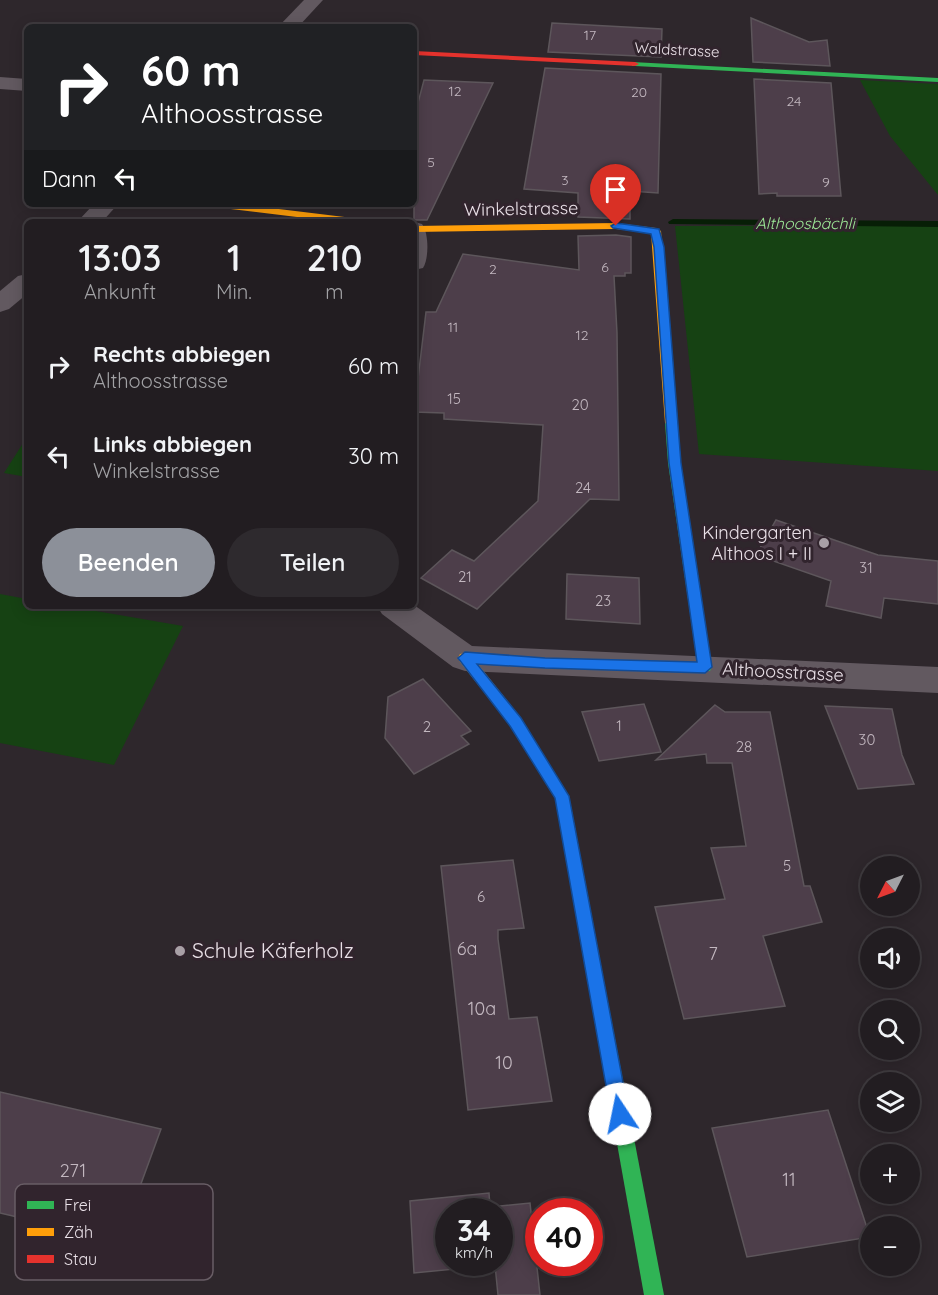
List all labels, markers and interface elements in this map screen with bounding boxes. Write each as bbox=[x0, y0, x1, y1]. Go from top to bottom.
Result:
house number: 17 bbox=[584, 26, 596, 44]
street label: Waldstrasse bbox=[634, 38, 720, 61]
text: 60 m bbox=[141, 44, 241, 97]
icon: right bbox=[42, 48, 120, 126]
house number: 12 bbox=[449, 82, 462, 100]
house number: 20 bbox=[631, 83, 647, 101]
house number: 24 bbox=[787, 92, 801, 110]
text: Althoosstrasse bbox=[141, 96, 323, 130]
house number: 5 bbox=[427, 153, 435, 171]
icon: left bbox=[109, 162, 142, 195]
pin bbox=[590, 164, 641, 226]
text: Dann bbox=[42, 165, 97, 193]
house number: 3 bbox=[561, 171, 569, 189]
icon: arrive bbox=[599, 173, 632, 206]
house number: 9 bbox=[822, 173, 830, 191]
street label: Winkelstrasse bbox=[464, 196, 578, 221]
water label: Althoosbächli bbox=[755, 213, 856, 233]
text: 13:03 bbox=[79, 235, 161, 280]
text: 1 bbox=[227, 235, 241, 280]
text: 210 bbox=[306, 235, 362, 280]
house number: 6 bbox=[601, 258, 609, 276]
house number: 2 bbox=[489, 260, 497, 278]
text: Ankunft bbox=[84, 279, 156, 304]
text: Min. bbox=[216, 279, 252, 304]
text: m bbox=[325, 279, 344, 304]
house number: 11 bbox=[448, 318, 458, 336]
house number: 12 bbox=[576, 326, 589, 344]
text: Rechts abbiegen bbox=[93, 340, 271, 368]
icon: right bbox=[42, 350, 75, 383]
text: 60 m bbox=[348, 352, 399, 380]
text: Althoosstrasse bbox=[93, 368, 228, 393]
house number: 15 bbox=[447, 389, 461, 408]
house number: 20 bbox=[571, 395, 589, 414]
text: Links abbiegen bbox=[93, 430, 252, 458]
icon: left bbox=[42, 440, 75, 473]
text: 30 m bbox=[348, 442, 399, 470]
text: Winkelstrasse bbox=[93, 458, 220, 483]
house number: 24 bbox=[575, 478, 591, 497]
place label: Kindergarten Althoos I + II bbox=[702, 521, 812, 565]
button: Beenden bbox=[42, 528, 215, 597]
button: Teilen bbox=[227, 528, 399, 597]
marker: Kindergarten Althoos I + II bbox=[817, 536, 831, 550]
house number: 31 bbox=[859, 558, 873, 577]
house number: 21 bbox=[458, 567, 472, 586]
house number: 23 bbox=[595, 591, 611, 610]
street label: Althoosstrasse bbox=[722, 657, 844, 686]
house number: 1 bbox=[616, 716, 622, 735]
house number: 2 bbox=[423, 717, 431, 736]
house number: 30 bbox=[859, 730, 875, 749]
house number: 28 bbox=[736, 737, 752, 756]
house number: 5 bbox=[783, 856, 791, 875]
north arrow bbox=[860, 856, 920, 916]
map controls bbox=[860, 856, 920, 1276]
house number: 6 bbox=[477, 887, 485, 906]
button: sound bbox=[860, 928, 920, 988]
place label: Schule Käferholz bbox=[192, 937, 354, 963]
house number: 6a bbox=[457, 937, 477, 960]
house number: 7 bbox=[708, 942, 718, 965]
marker: Schule Käferholz bbox=[173, 944, 187, 958]
house number: 10a bbox=[468, 997, 496, 1020]
button: search bbox=[860, 1000, 920, 1060]
house number: 10 bbox=[495, 1051, 513, 1074]
button: layers bbox=[860, 1072, 920, 1132]
position arrow bbox=[588, 1082, 652, 1146]
button: + bbox=[860, 1144, 920, 1204]
house number: 271 bbox=[60, 1159, 86, 1182]
house number: 11 bbox=[782, 1168, 796, 1191]
legend bbox=[15, 1184, 213, 1280]
text: Frei bbox=[64, 1195, 91, 1215]
speed limit sign: 40 bbox=[525, 1198, 603, 1276]
text: 34 bbox=[457, 1211, 491, 1249]
button: − bbox=[860, 1216, 920, 1276]
text: Zäh bbox=[64, 1222, 93, 1242]
text: km/h bbox=[455, 1243, 493, 1262]
text: Stau bbox=[64, 1249, 97, 1269]

